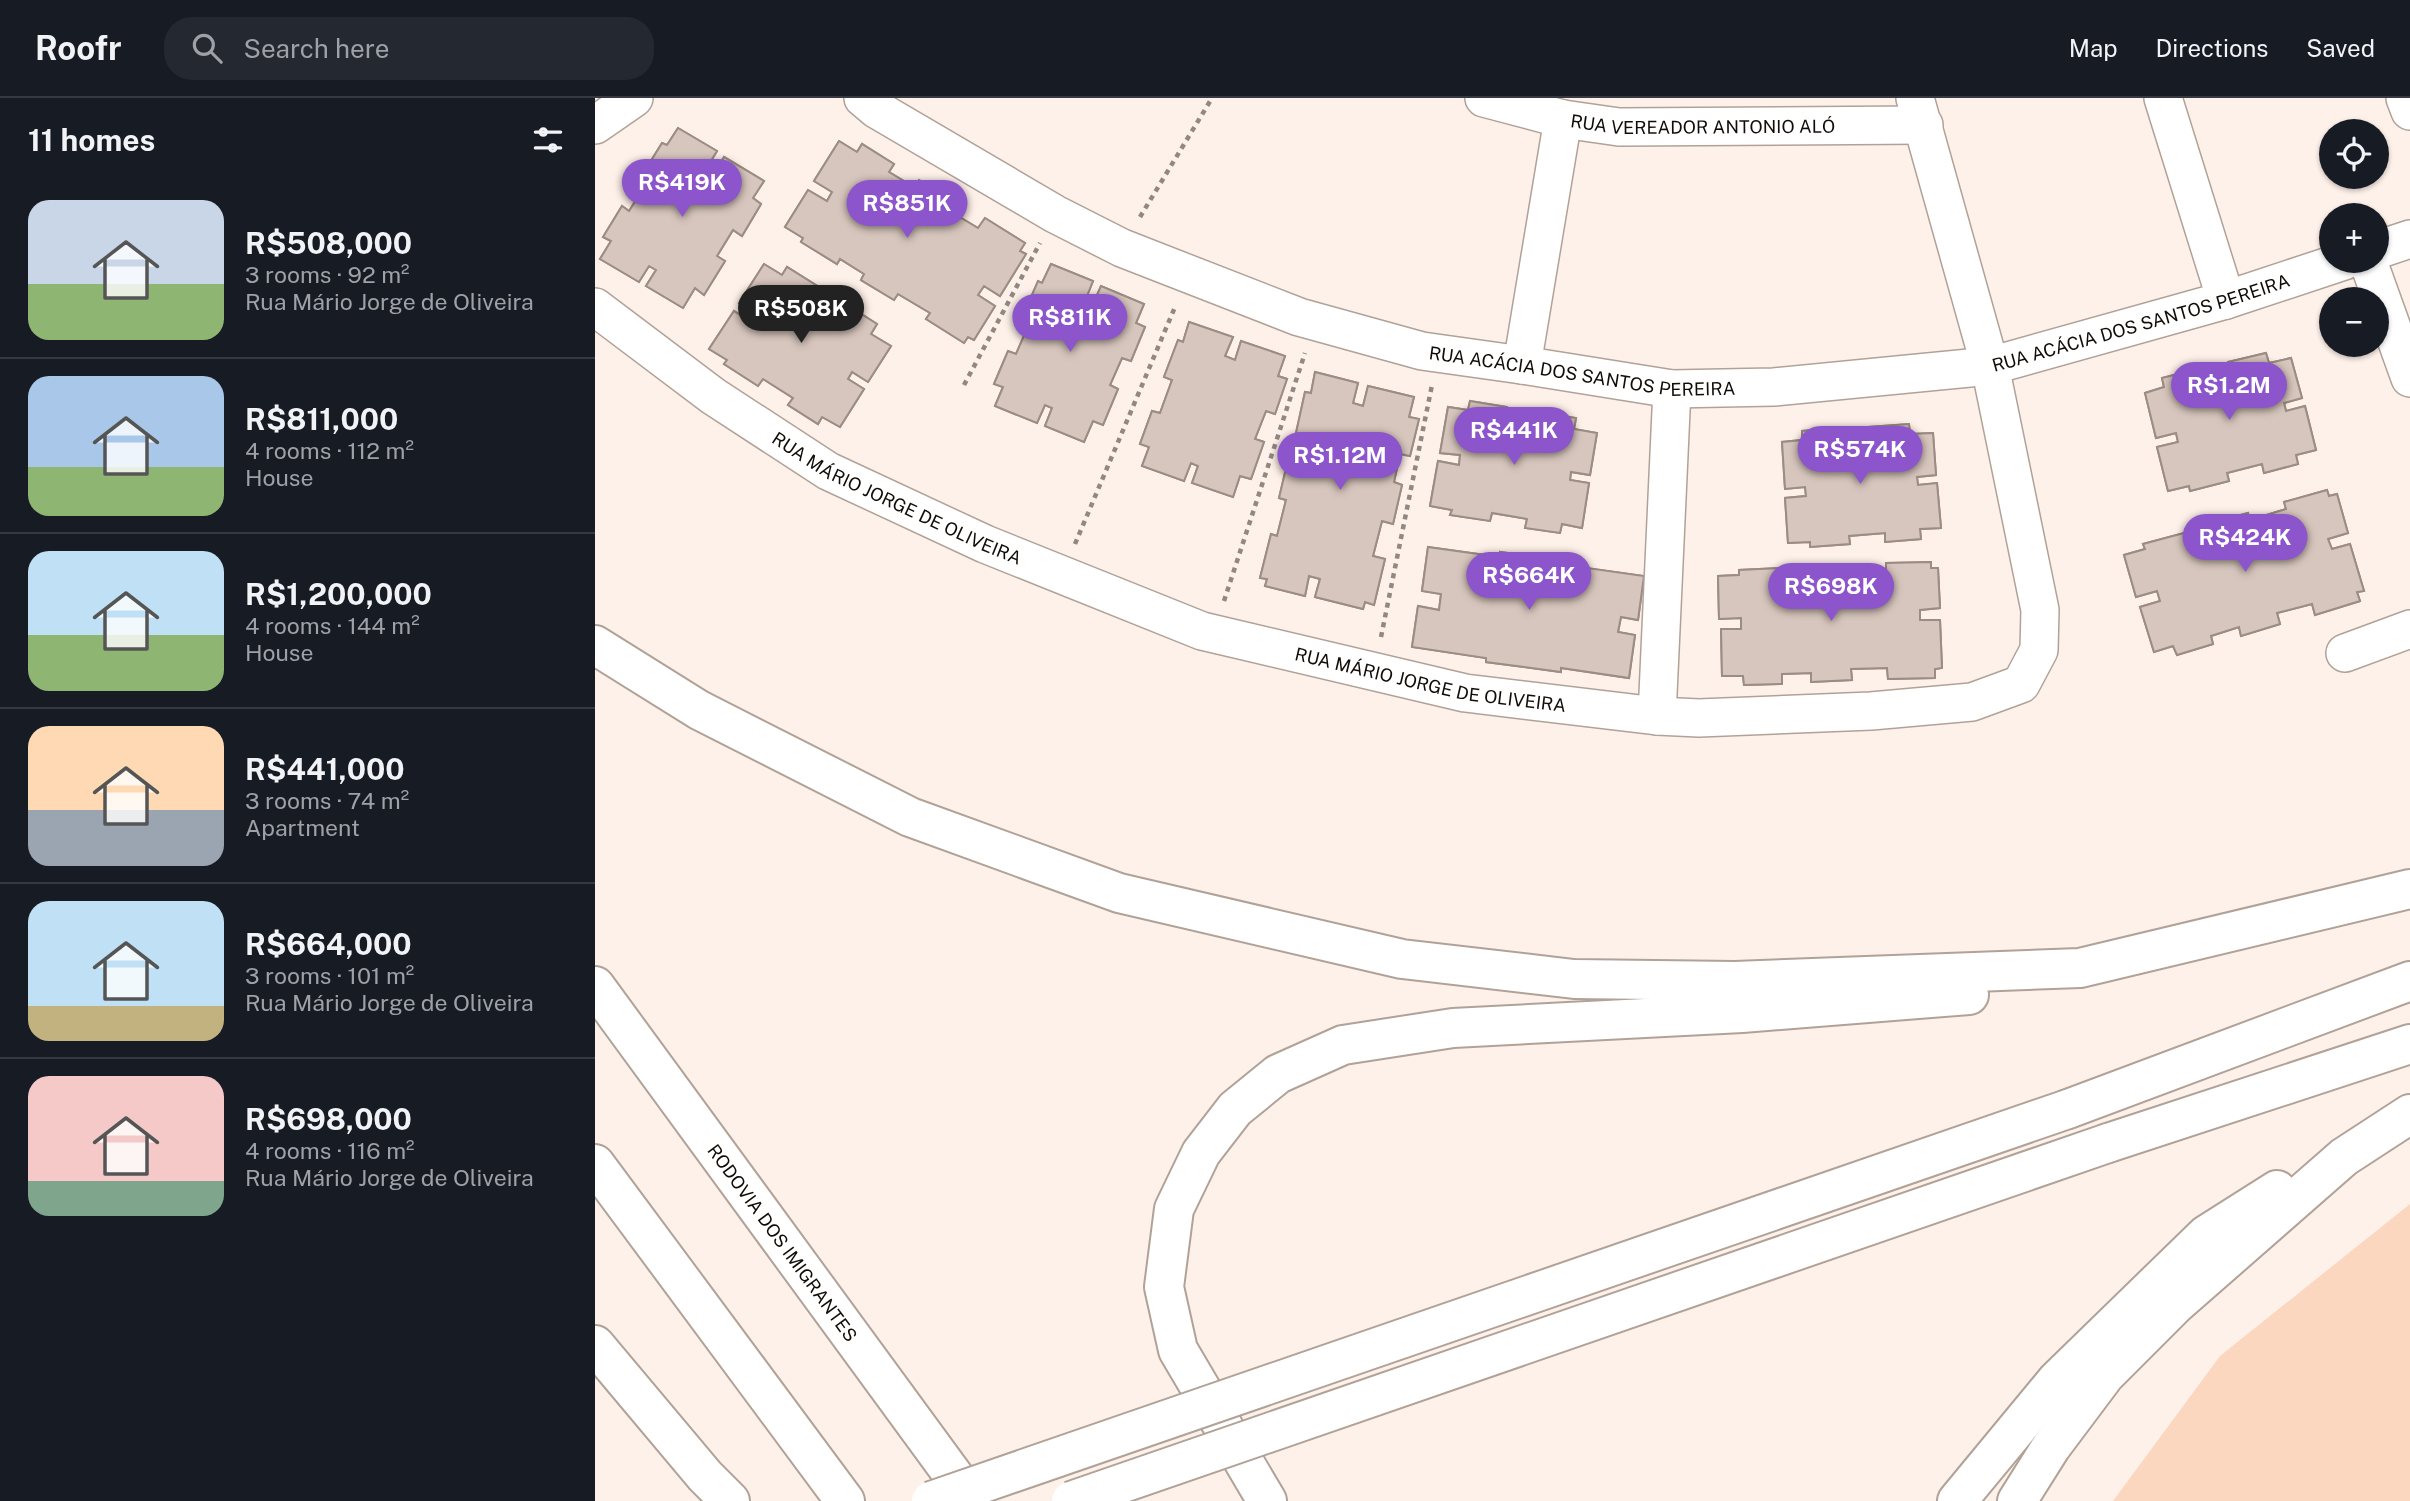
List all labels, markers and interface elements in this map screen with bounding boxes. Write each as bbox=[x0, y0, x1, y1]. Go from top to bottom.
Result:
search box bbox=[164, 17, 654, 80]
text: Roofr bbox=[35, 29, 122, 67]
icon: search bbox=[188, 29, 226, 67]
text: Search here bbox=[244, 33, 390, 64]
text: Map bbox=[2069, 34, 2118, 62]
text: Directions bbox=[2156, 34, 2268, 62]
text: Saved bbox=[2306, 34, 2375, 62]
street label: RUA VEREADOR ANTONIO ALÓ bbox=[1569, 110, 1835, 138]
map controls bbox=[2319, 119, 2389, 357]
button: locate bbox=[2319, 119, 2389, 189]
icon: filters bbox=[529, 121, 567, 159]
text: 11 homes bbox=[28, 122, 155, 158]
pin: R$419K bbox=[625, 159, 739, 219]
text: R$419K bbox=[638, 168, 726, 195]
pin: R$851K bbox=[850, 180, 964, 240]
text: R$851K bbox=[863, 189, 951, 216]
button: + bbox=[2319, 203, 2389, 273]
text: R$508,000 bbox=[245, 225, 412, 261]
icon: home bbox=[84, 228, 168, 312]
text: 3 rooms · 92 m² bbox=[245, 261, 410, 288]
street label: RUA ACÁCIA DOS SANTOS PEREIRA bbox=[1989, 269, 2292, 375]
pin: R$508K bbox=[744, 286, 858, 345]
button: − bbox=[2319, 287, 2389, 357]
text: Rua Mário Jorge de Oliveira bbox=[245, 288, 534, 315]
text: R$508K bbox=[754, 294, 848, 321]
pin: R$811K bbox=[1013, 294, 1127, 354]
text: R$811K bbox=[1028, 303, 1112, 330]
street label: RUA ACÁCIA DOS SANTOS PEREIRA bbox=[1428, 342, 1736, 400]
pin: R$1.2M bbox=[2172, 362, 2286, 422]
text: R$1.2M bbox=[2187, 371, 2271, 398]
text: R$811,000 bbox=[245, 401, 398, 437]
icon: home bbox=[84, 404, 168, 488]
pin: R$441K bbox=[1457, 408, 1571, 467]
text: R$441K bbox=[1470, 416, 1558, 443]
pin: R$574K bbox=[1803, 426, 1917, 486]
street label: RUA MÁRIO JORGE DE OLIVEIRA bbox=[769, 427, 1025, 568]
pin: R$1.12M bbox=[1275, 432, 1405, 492]
text: R$574K bbox=[1814, 435, 1906, 462]
text: 4 rooms · 112 m² bbox=[245, 437, 414, 464]
text: R$1.12M bbox=[1293, 441, 1387, 468]
text: House bbox=[245, 464, 313, 491]
pin: R$424K bbox=[2188, 514, 2302, 574]
text: R$424K bbox=[2199, 523, 2291, 550]
pin: R$664K bbox=[1472, 552, 1586, 612]
text: R$664K bbox=[1482, 561, 1576, 588]
pin: R$698K bbox=[1774, 564, 1888, 623]
text: R$698K bbox=[1784, 572, 1878, 599]
text: R$1,200,000 bbox=[245, 576, 432, 612]
icon: home bbox=[84, 579, 168, 663]
text: 4 rooms · 144 m² bbox=[245, 612, 420, 639]
text: House bbox=[245, 639, 313, 666]
street label: RUA MÁRIO JORGE DE OLIVEIRA bbox=[1293, 643, 1567, 716]
text: R$441,000 bbox=[245, 751, 405, 787]
icon: home bbox=[84, 754, 168, 838]
text: 3 rooms · 74 m² bbox=[245, 787, 409, 814]
text: Apartment bbox=[245, 814, 360, 841]
text: R$664,000 bbox=[245, 926, 412, 962]
icon: home bbox=[84, 929, 168, 1013]
text: 3 rooms · 101 m² bbox=[245, 962, 414, 989]
text: Rua Mário Jorge de Oliveira bbox=[245, 989, 534, 1016]
text: R$698,000 bbox=[245, 1101, 412, 1137]
icon: home bbox=[84, 1104, 168, 1188]
text: 4 rooms · 116 m² bbox=[245, 1137, 414, 1164]
street label: RODOVIA DOS IMIGRANTES bbox=[704, 1140, 862, 1345]
text: Rua Mário Jorge de Oliveira bbox=[245, 1164, 534, 1191]

